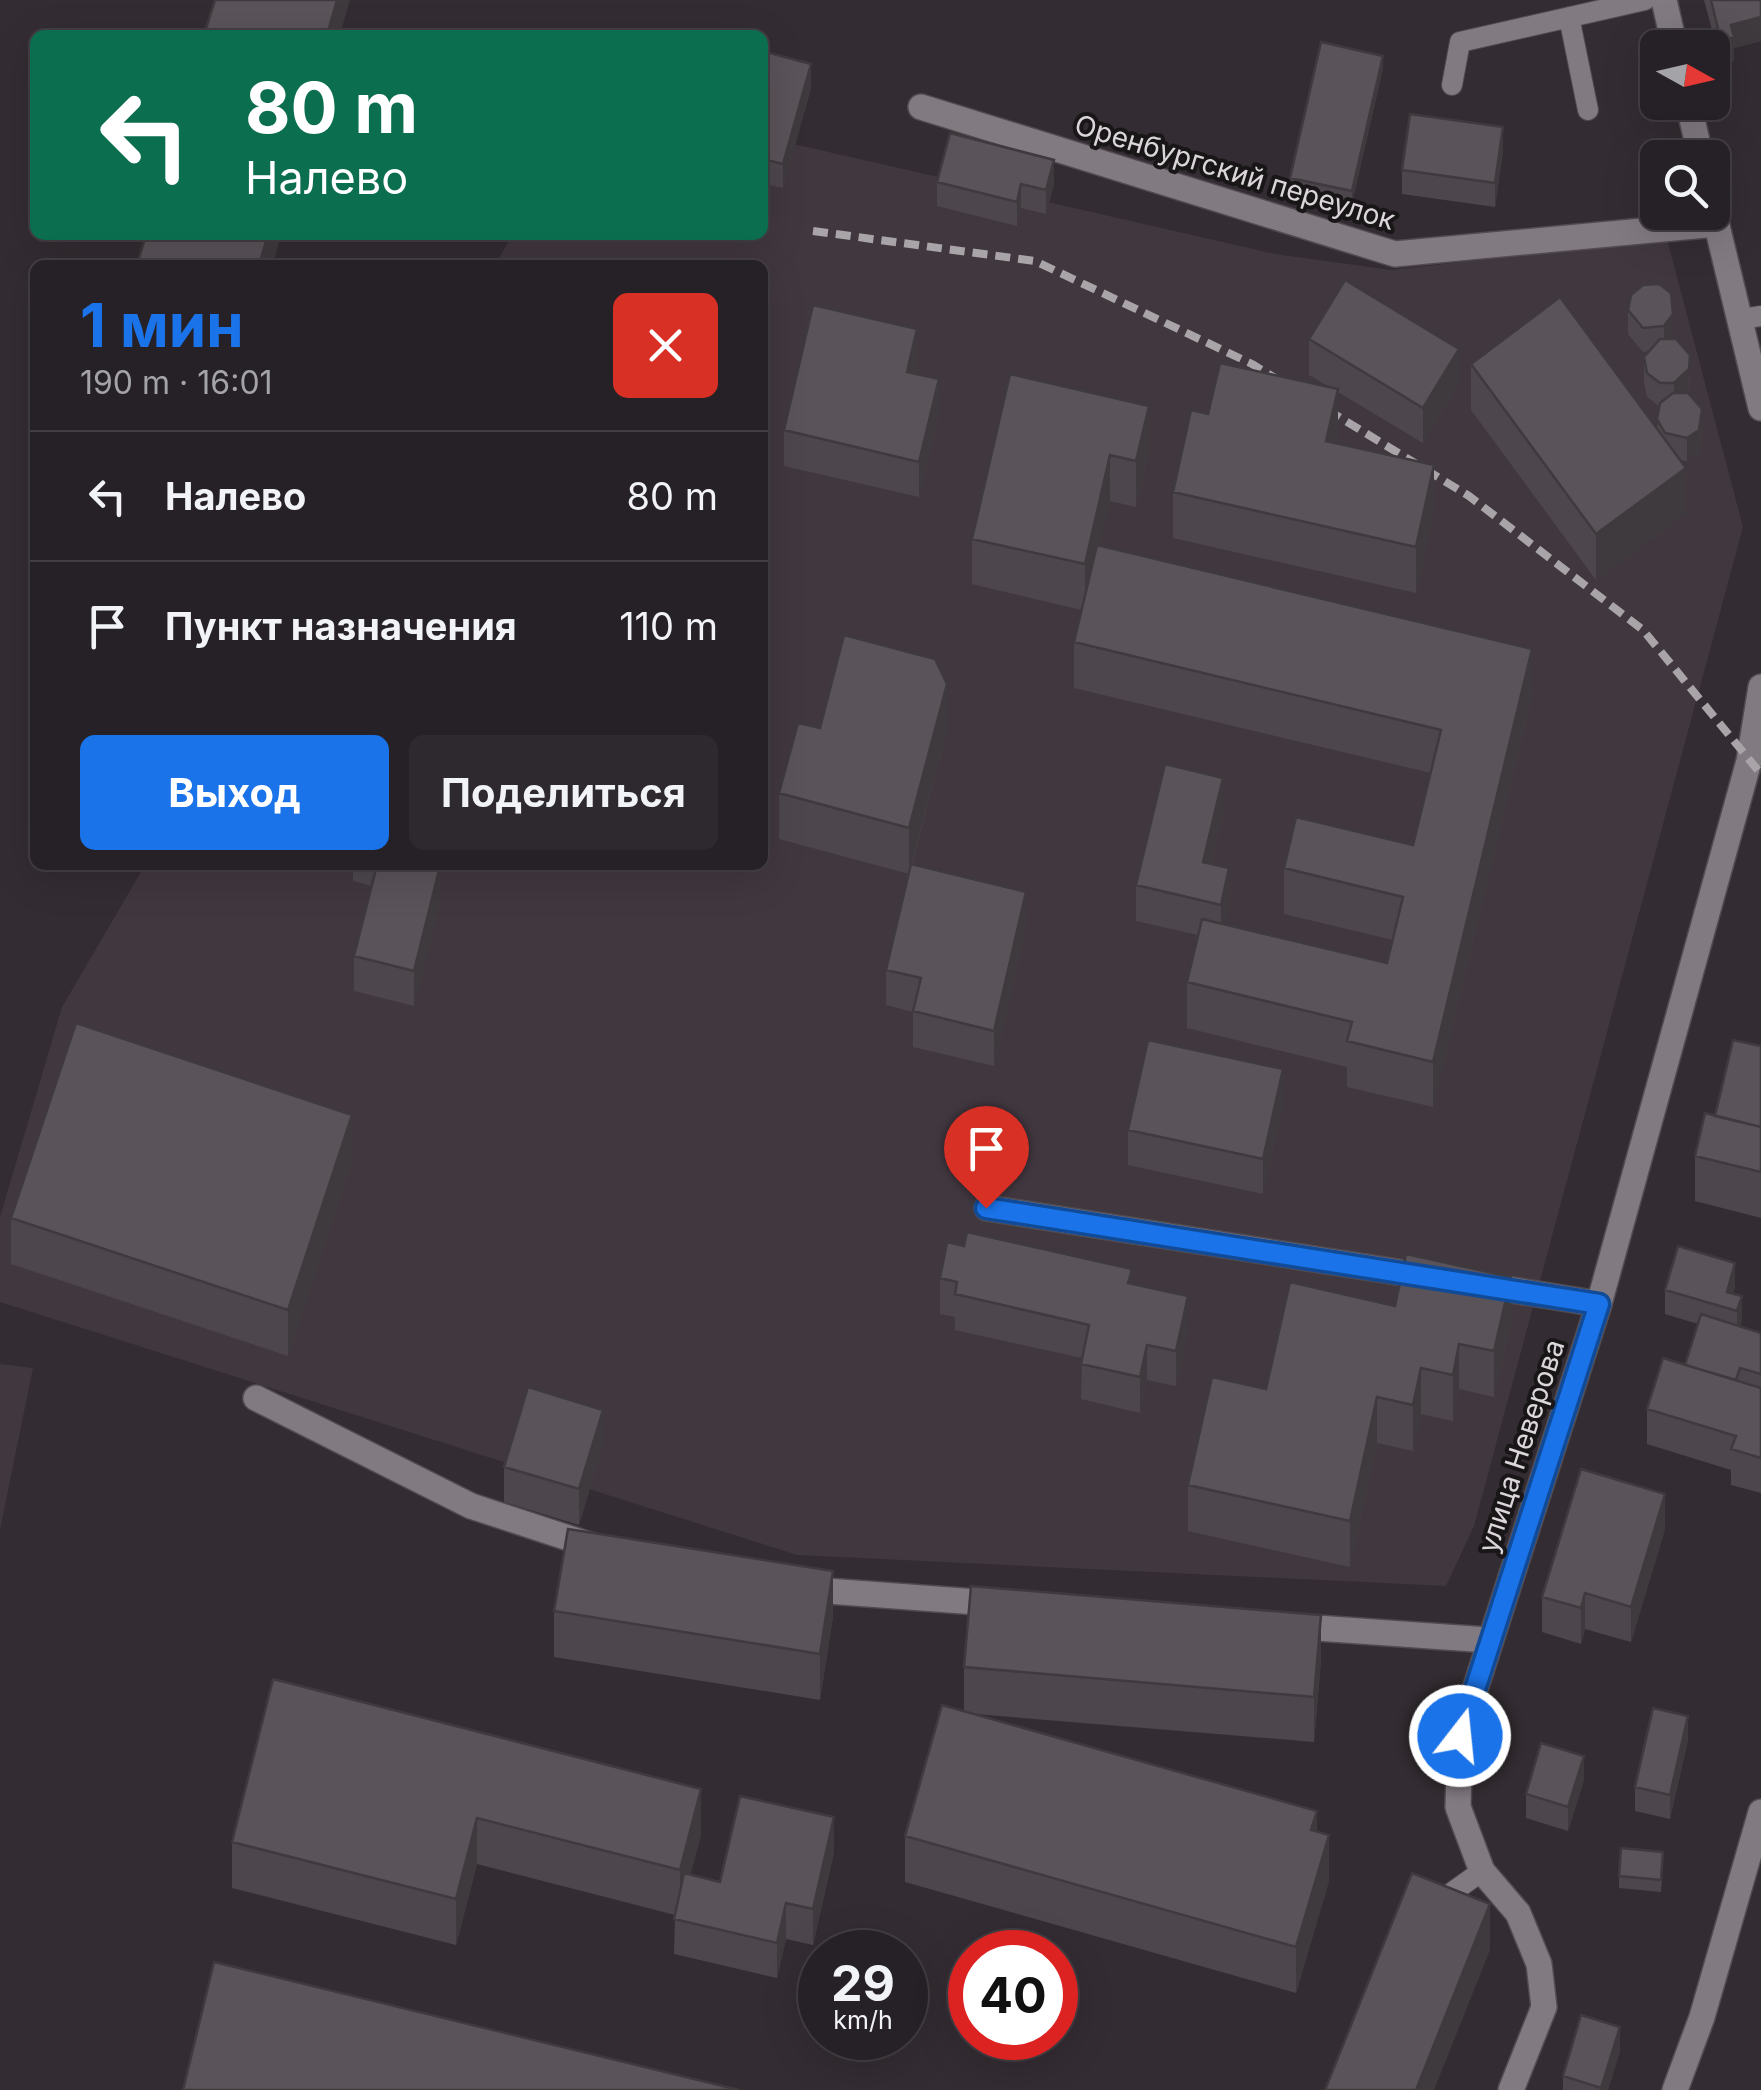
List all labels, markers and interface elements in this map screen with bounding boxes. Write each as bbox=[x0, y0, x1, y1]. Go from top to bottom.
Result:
north arrow bbox=[1640, 30, 1730, 120]
map controls bbox=[1640, 30, 1730, 230]
text: 80 m bbox=[245, 65, 418, 150]
icon: left bbox=[80, 70, 210, 200]
street label: Оренбургский переулок bbox=[1071, 107, 1399, 237]
button: search bbox=[1640, 140, 1730, 230]
text: Налево bbox=[245, 150, 408, 205]
text: 1 мин bbox=[80, 289, 244, 361]
button: close bbox=[613, 293, 718, 398]
text: 190 m · 16:01 bbox=[80, 363, 273, 402]
icon: left bbox=[80, 469, 135, 524]
text: Налево bbox=[165, 473, 306, 519]
text: 80 m bbox=[627, 473, 718, 519]
icon: arrive bbox=[80, 599, 135, 654]
text: Пункт назначения bbox=[165, 603, 517, 649]
text: 110 m bbox=[619, 603, 718, 649]
button: Выход bbox=[80, 735, 389, 850]
button: Поделиться bbox=[409, 735, 718, 850]
pin bbox=[944, 1106, 1029, 1209]
icon: arrive bbox=[959, 1121, 1014, 1176]
street label: улица Неверова bbox=[1470, 1335, 1572, 1557]
position arrow bbox=[1408, 1684, 1512, 1788]
speed limit sign: 40 bbox=[948, 1930, 1078, 2060]
text: 29 bbox=[831, 1953, 895, 2013]
text: km/h bbox=[833, 2005, 893, 2035]

